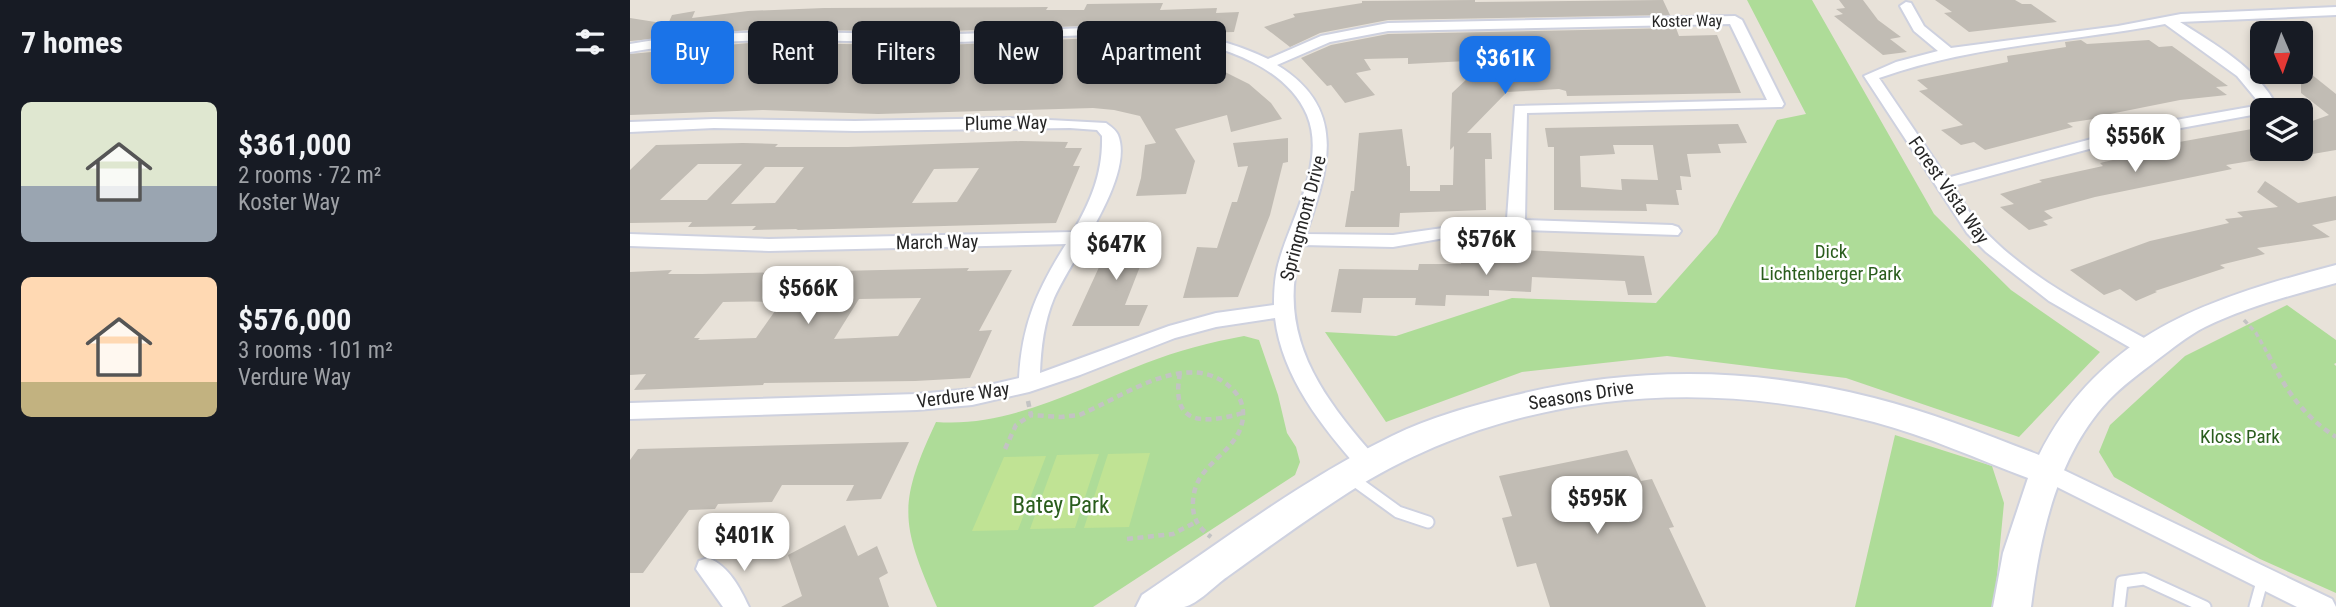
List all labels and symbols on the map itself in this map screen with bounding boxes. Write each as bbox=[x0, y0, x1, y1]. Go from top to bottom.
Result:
street label: Koster Way bbox=[1651, 11, 1723, 31]
north arrow bbox=[2250, 21, 2314, 84]
pin: $361K bbox=[1456, 36, 1554, 96]
street label: Plume Way bbox=[964, 111, 1048, 135]
pin: $556K bbox=[2086, 114, 2184, 174]
street label: Forest Vista Way bbox=[1904, 132, 1994, 248]
street label: Springmont Drive bbox=[1275, 153, 1331, 283]
pin: $576K bbox=[1437, 218, 1535, 277]
pin: $647K bbox=[1067, 222, 1165, 282]
street label: March Way bbox=[896, 230, 978, 254]
park label: Dick Lichtenberger Park bbox=[1760, 240, 1902, 285]
pin: $566K bbox=[759, 266, 857, 326]
street label: Seasons Drive bbox=[1527, 375, 1635, 415]
street label: Verdure Way bbox=[915, 377, 1011, 413]
park label: Kloss Park bbox=[2200, 425, 2280, 448]
pin: $595K bbox=[1548, 476, 1646, 536]
park label: Batey Park bbox=[1013, 492, 1110, 519]
pin: $401K bbox=[695, 514, 793, 573]

